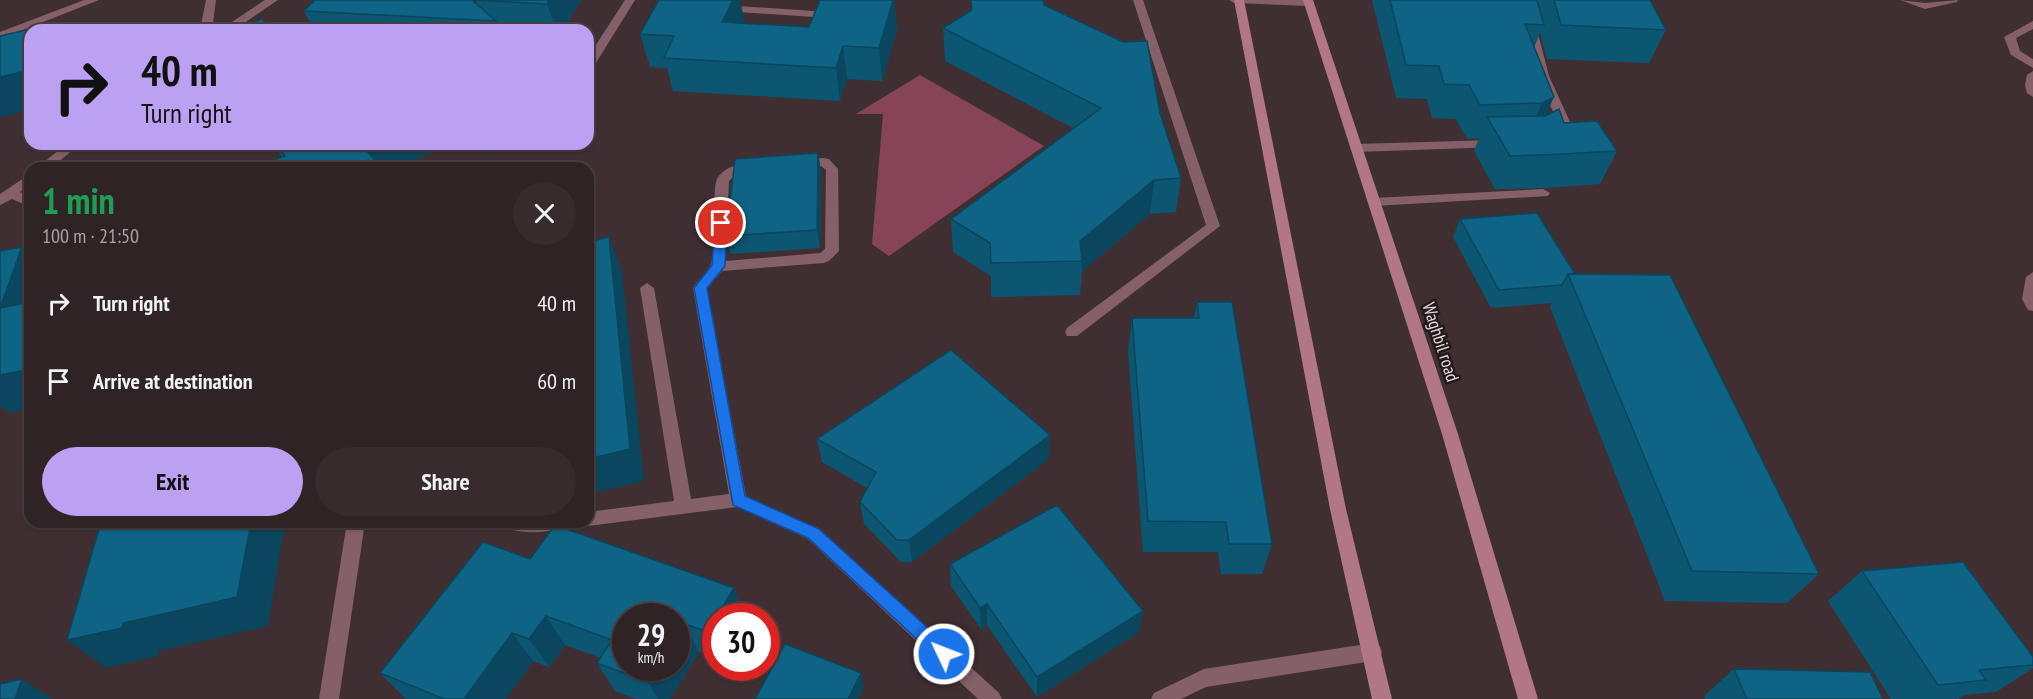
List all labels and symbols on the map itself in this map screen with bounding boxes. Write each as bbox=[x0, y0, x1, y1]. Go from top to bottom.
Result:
pin bbox=[695, 197, 746, 248]
street label: Waghbil road bbox=[1417, 300, 1465, 384]
speed limit sign: 30 bbox=[702, 603, 780, 681]
position arrow bbox=[912, 622, 976, 686]

